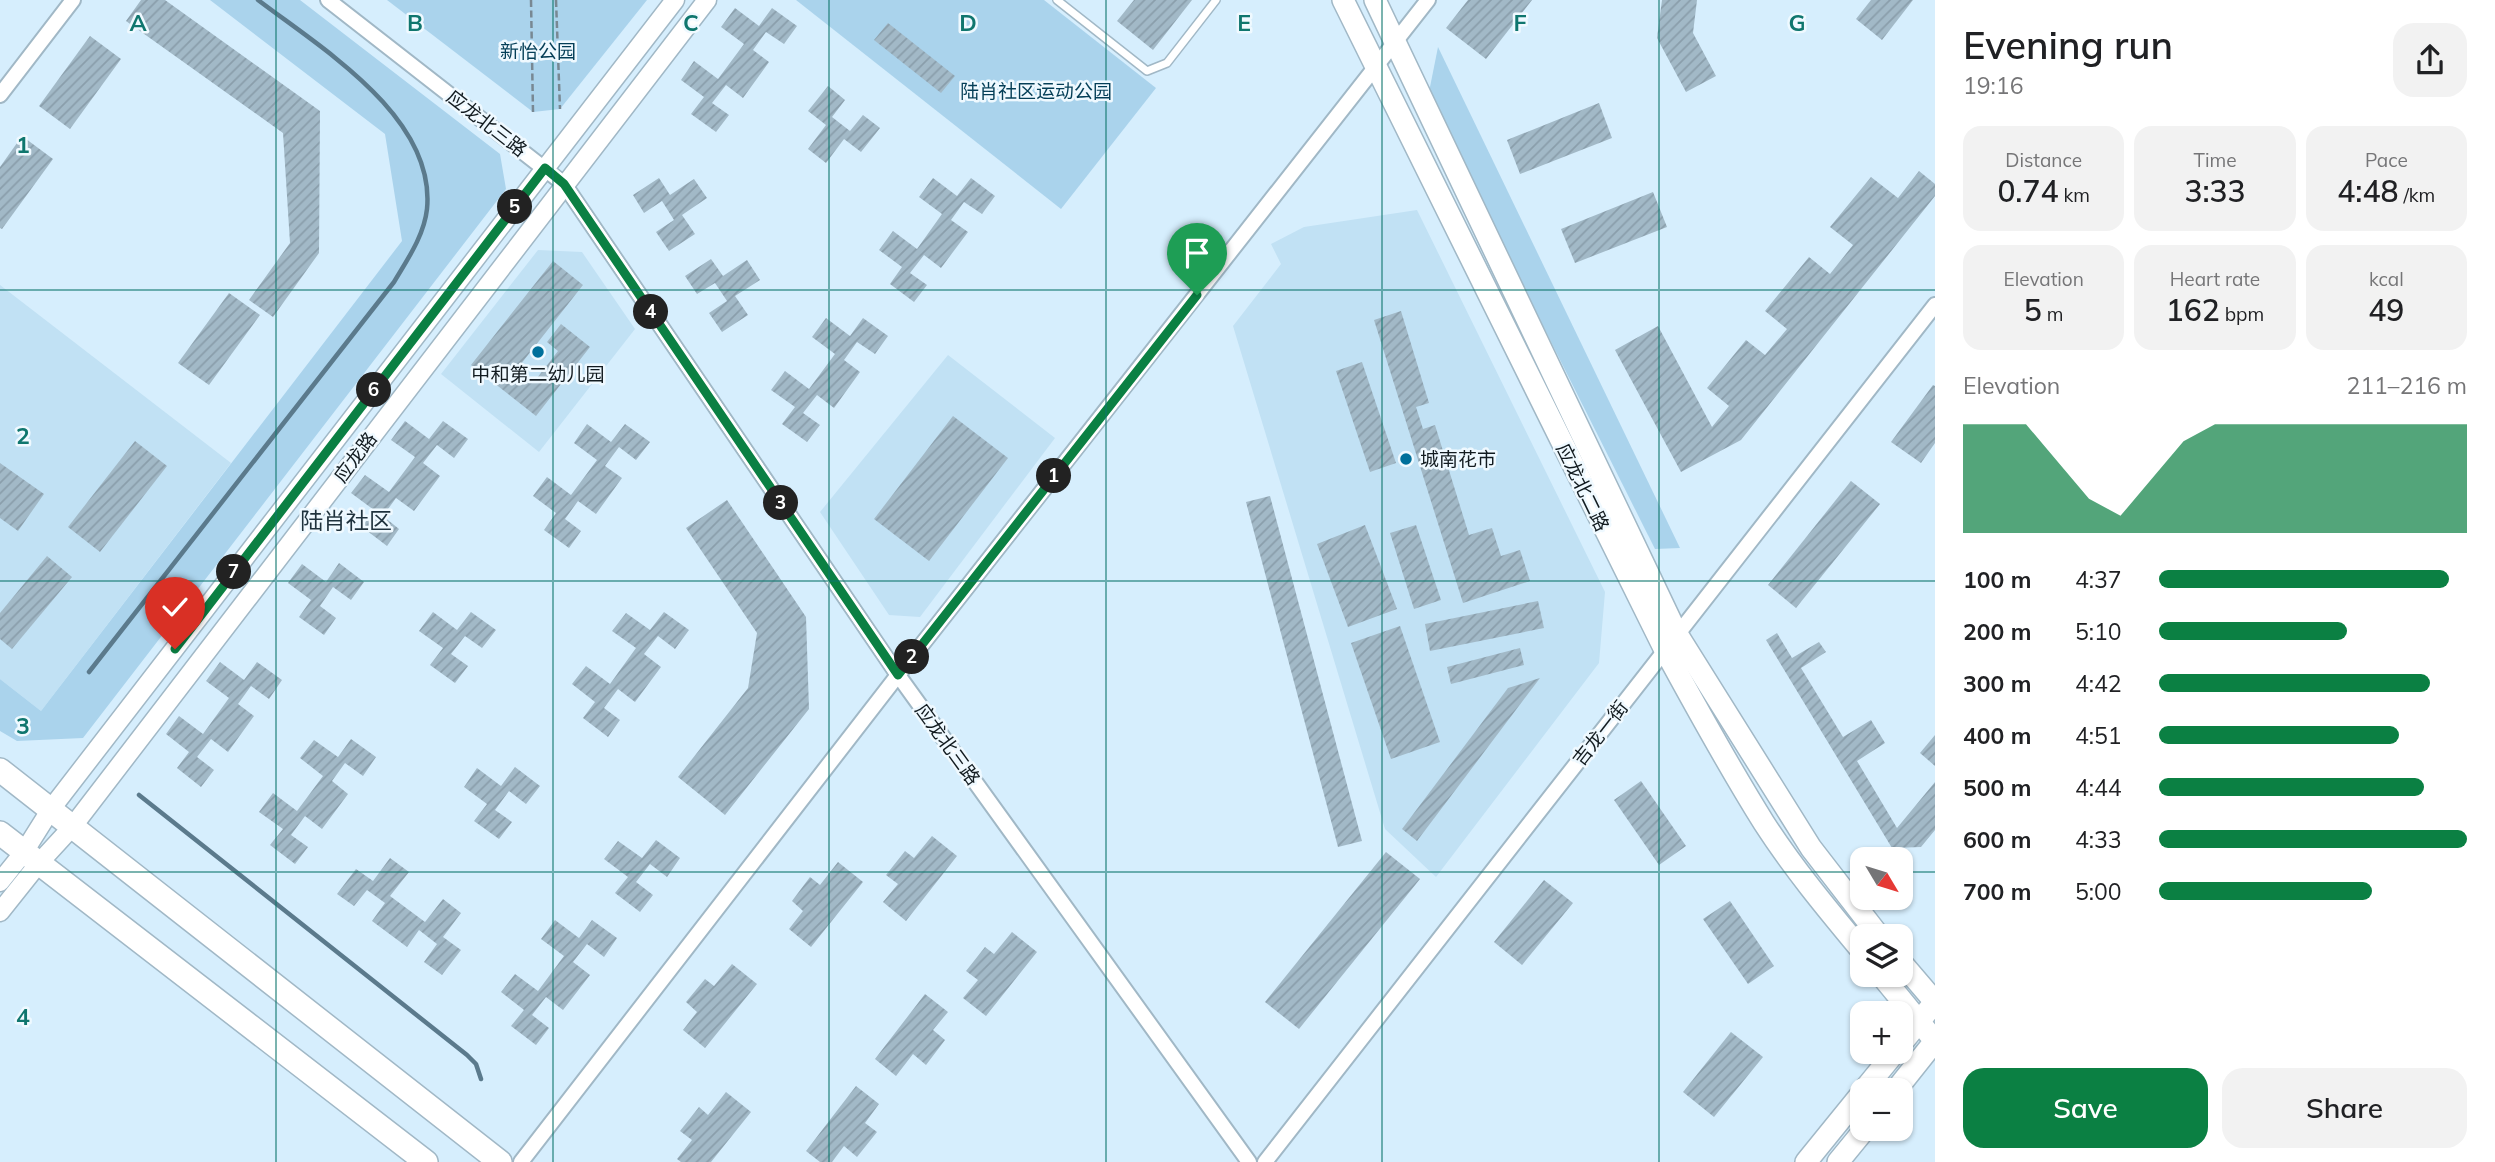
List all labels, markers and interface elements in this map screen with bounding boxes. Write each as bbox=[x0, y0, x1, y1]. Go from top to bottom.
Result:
text: A bbox=[129, 8, 147, 37]
text: B bbox=[407, 8, 423, 37]
text: C bbox=[683, 8, 699, 37]
text: D bbox=[959, 8, 977, 37]
text: E bbox=[1237, 8, 1251, 37]
text: F bbox=[1513, 8, 1527, 37]
text: G bbox=[1788, 8, 1806, 37]
text: Evening run bbox=[1963, 21, 2173, 69]
button: share bbox=[2393, 23, 2467, 97]
park label: 新怡公园 bbox=[500, 39, 576, 63]
text: 19:16 bbox=[1963, 71, 2023, 100]
park label: 陆肖社区运动公园 bbox=[960, 79, 1112, 103]
street label: 应龙北三路 bbox=[442, 84, 532, 162]
text: 1 bbox=[16, 130, 30, 159]
text: Distance bbox=[2005, 148, 2082, 172]
text: Time bbox=[2193, 148, 2237, 172]
text: Pace bbox=[2365, 148, 2408, 172]
text: 0.74 bbox=[1997, 172, 2059, 210]
text: 3:33 bbox=[2184, 172, 2246, 210]
text: 4:48 bbox=[2337, 172, 2398, 210]
text: km bbox=[2059, 183, 2090, 207]
text: /km bbox=[2398, 183, 2435, 207]
pin: 5 bbox=[498, 190, 532, 224]
text: 5 bbox=[509, 194, 520, 218]
pin bbox=[1167, 223, 1227, 295]
icon: arrive bbox=[1178, 234, 1216, 272]
text: Elevation bbox=[2003, 267, 2084, 291]
text: Heart rate bbox=[2170, 267, 2260, 291]
text: kcal bbox=[2369, 267, 2404, 291]
text: 5 bbox=[2024, 291, 2042, 329]
text: 162 bbox=[2166, 291, 2220, 329]
text: 49 bbox=[2368, 291, 2404, 329]
pin: 4 bbox=[634, 294, 668, 330]
text: 4 bbox=[645, 299, 656, 323]
text: m bbox=[2042, 302, 2063, 326]
text: bpm bbox=[2220, 302, 2264, 326]
marker: 中和第二幼儿园 bbox=[530, 344, 546, 360]
place label: 中和第二幼儿园 bbox=[471, 362, 605, 386]
text: Elevation bbox=[1963, 371, 2060, 400]
text: 211–216 m bbox=[2346, 371, 2467, 400]
pin: 6 bbox=[356, 372, 392, 408]
text: 6 bbox=[368, 377, 379, 401]
text: 2 bbox=[16, 421, 30, 450]
street label: 应龙路 bbox=[328, 427, 382, 487]
street label: 应龙北二路 bbox=[1551, 439, 1615, 535]
place label: 城南花市 bbox=[1420, 447, 1496, 471]
marker: 城南花市 bbox=[1398, 451, 1414, 467]
pin: 1 bbox=[1036, 458, 1072, 494]
text: 1 bbox=[1048, 463, 1059, 487]
pin: 3 bbox=[764, 486, 798, 520]
text: 3 bbox=[775, 490, 786, 514]
district label: 陆肖社区 bbox=[300, 506, 392, 535]
pin: 7 bbox=[216, 554, 252, 590]
text: 7 bbox=[228, 559, 239, 583]
text: 100 m bbox=[1963, 565, 2031, 594]
text: 4:37 bbox=[2075, 565, 2122, 594]
pin bbox=[145, 577, 205, 649]
icon: check bbox=[156, 588, 194, 626]
text: 200 m bbox=[1963, 617, 2031, 646]
text: 5:10 bbox=[2075, 617, 2122, 646]
pin: 2 bbox=[894, 640, 930, 674]
text: 2 bbox=[906, 644, 917, 668]
text: 300 m bbox=[1963, 669, 2031, 698]
text: 4:42 bbox=[2075, 669, 2122, 698]
street label: 吉龙一街 bbox=[1567, 696, 1633, 770]
street label: 应龙北三路 bbox=[910, 699, 986, 789]
text: 3 bbox=[16, 711, 30, 740]
text: 400 m bbox=[1963, 721, 2031, 750]
text: 4:51 bbox=[2075, 721, 2122, 750]
text: 500 m bbox=[1963, 773, 2031, 802]
text: 4:44 bbox=[2075, 773, 2122, 802]
text: 600 m bbox=[1963, 825, 2031, 854]
text: 4:33 bbox=[2075, 825, 2122, 854]
north arrow bbox=[1850, 847, 1913, 910]
map controls bbox=[1850, 847, 1913, 1141]
text: 700 m bbox=[1963, 877, 2031, 906]
text: 5:00 bbox=[2075, 877, 2122, 906]
button: layers bbox=[1850, 924, 1913, 987]
button: + bbox=[1850, 1001, 1913, 1064]
text: 4 bbox=[16, 1002, 30, 1031]
button: Save bbox=[1963, 1068, 2208, 1148]
button: Share bbox=[2222, 1068, 2467, 1148]
button: − bbox=[1850, 1078, 1913, 1141]

